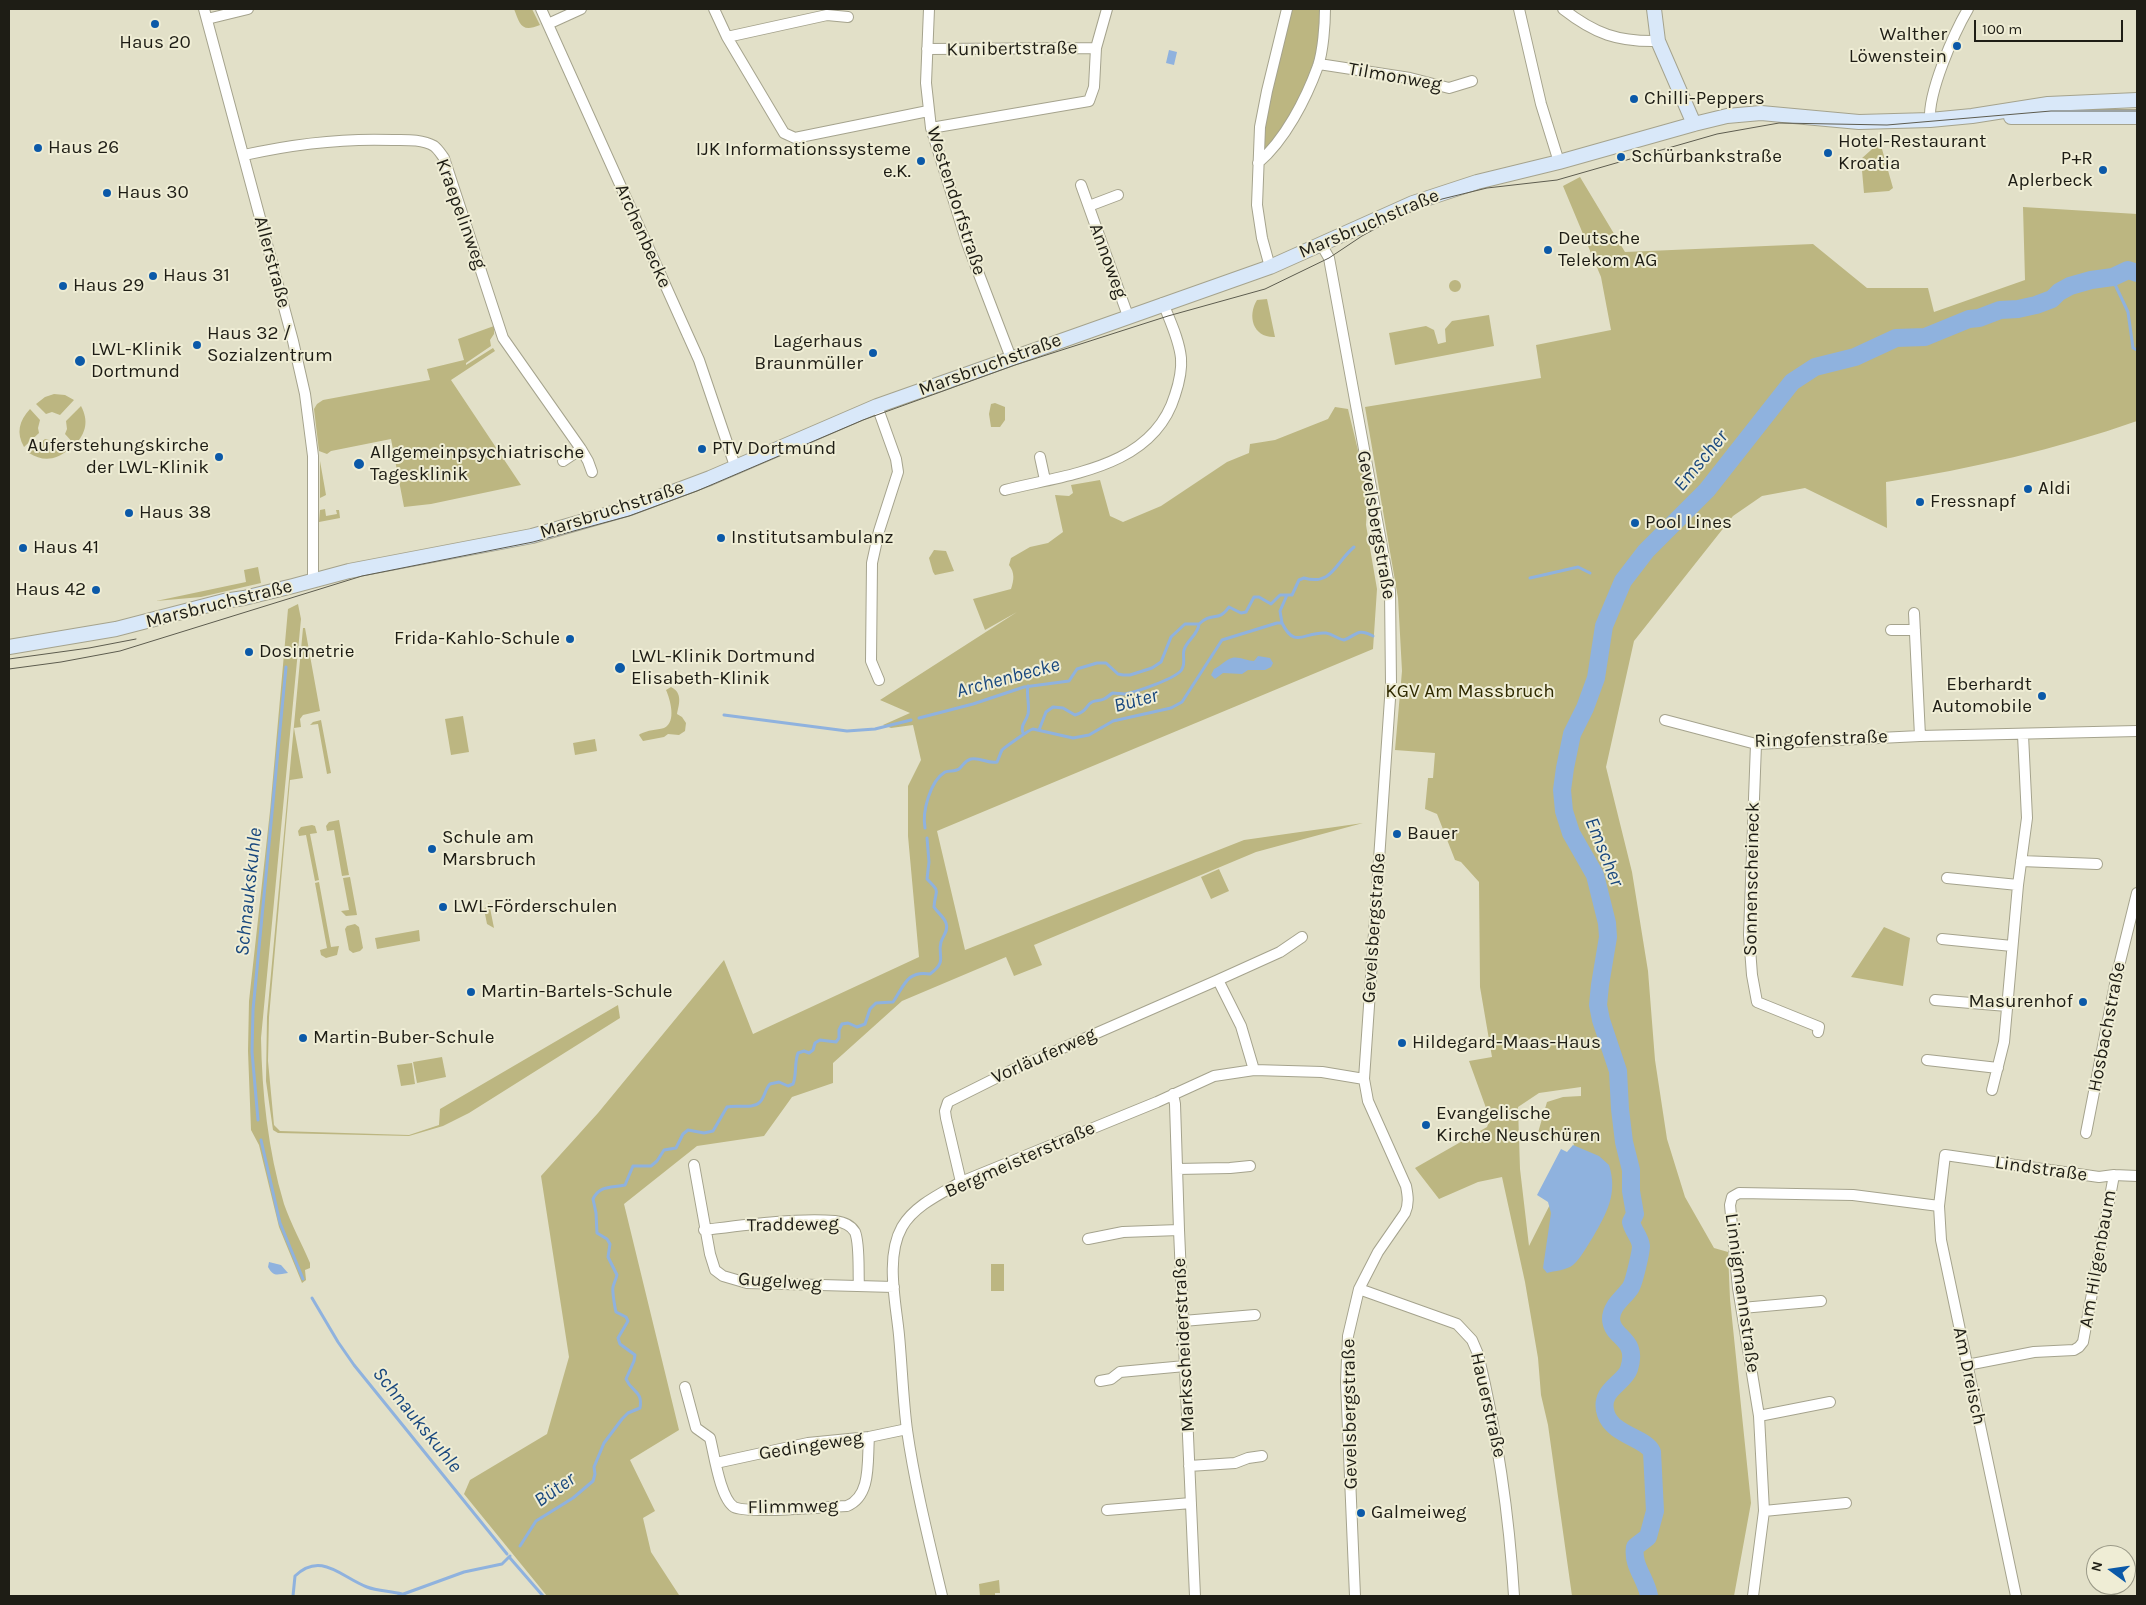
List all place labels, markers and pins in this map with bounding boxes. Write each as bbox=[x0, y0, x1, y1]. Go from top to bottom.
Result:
marker: Haus 20 bbox=[149, 18, 161, 30]
place label: Walther Löwenstein bbox=[1849, 24, 1947, 68]
place label: Haus 20 bbox=[119, 32, 191, 54]
marker: Walther Löwenstein bbox=[1951, 40, 1963, 52]
place label: Chilli-Peppers bbox=[1644, 88, 1765, 110]
marker: Chilli-Peppers bbox=[1628, 93, 1640, 105]
place label: Hotel-Restaurant Kroatia bbox=[1838, 131, 1986, 175]
place label: Haus 26 bbox=[48, 137, 119, 159]
place label: IJK Informationssysteme e.K. bbox=[696, 139, 911, 183]
marker: Haus 26 bbox=[32, 142, 44, 154]
place label: Schürbankstraße bbox=[1631, 146, 1782, 168]
marker: Hotel-Restaurant Kroatia bbox=[1822, 147, 1834, 159]
place label: P+R Aplerbeck bbox=[2008, 148, 2093, 192]
marker: Schürbankstraße bbox=[1615, 151, 1627, 163]
marker: IJK Informationssysteme e.K. bbox=[915, 155, 927, 167]
marker: P+R Aplerbeck bbox=[2097, 164, 2109, 176]
place label: Haus 30 bbox=[117, 182, 189, 204]
marker: Haus 30 bbox=[101, 187, 113, 199]
place label: Deutsche Telekom AG bbox=[1558, 228, 1657, 272]
marker: Deutsche Telekom AG bbox=[1542, 244, 1554, 256]
place label: Haus 31 bbox=[163, 265, 230, 287]
marker: Haus 31 bbox=[147, 270, 159, 282]
place label: Haus 29 bbox=[73, 275, 144, 297]
marker: Haus 29 bbox=[57, 280, 69, 292]
place label: Haus 32 / Sozialzentrum bbox=[207, 323, 333, 367]
place label: Lagerhaus Braunmüller bbox=[754, 331, 863, 375]
place label: LWL-Klinik Dortmund bbox=[91, 339, 182, 383]
marker: Haus 32 / Sozialzentrum bbox=[191, 339, 203, 351]
marker: Lagerhaus Braunmüller bbox=[867, 347, 879, 359]
marker: LWL-Klinik Dortmund bbox=[73, 354, 87, 368]
place label: Auferstehungskirche der LWL-Klinik bbox=[27, 435, 209, 479]
place label: PTV Dortmund bbox=[712, 438, 836, 460]
place label: Allgemeinpsychiatrische Tagesklinik bbox=[370, 442, 584, 486]
marker: PTV Dortmund bbox=[696, 443, 708, 455]
marker: Auferstehungskirche der LWL-Klinik bbox=[213, 451, 225, 463]
marker: Allgemeinpsychiatrische Tagesklinik bbox=[352, 457, 366, 471]
place label: Aldi bbox=[2038, 478, 2071, 500]
marker: Aldi bbox=[2022, 483, 2034, 495]
place label: Fressnapf bbox=[1930, 491, 2016, 513]
marker: Fressnapf bbox=[1914, 496, 1926, 508]
place label: Haus 38 bbox=[139, 502, 211, 524]
marker: Haus 38 bbox=[123, 507, 135, 519]
place label: Pool Lines bbox=[1645, 512, 1732, 534]
marker: Pool Lines bbox=[1629, 517, 1641, 529]
place label: Institutsambulanz bbox=[731, 527, 894, 549]
marker: Institutsambulanz bbox=[715, 532, 727, 544]
place label: Haus 41 bbox=[33, 537, 99, 559]
marker: Haus 41 bbox=[17, 542, 29, 554]
place label: Haus 42 bbox=[15, 579, 86, 601]
marker: Haus 42 bbox=[90, 584, 102, 596]
place label: Frida-Kahlo-Schule bbox=[394, 628, 560, 650]
marker: Frida-Kahlo-Schule bbox=[564, 633, 576, 645]
place label: Dosimetrie bbox=[259, 641, 355, 663]
marker: Dosimetrie bbox=[243, 646, 255, 658]
place label: LWL-Klinik Dortmund Elisabeth-Klinik bbox=[631, 646, 815, 690]
marker: LWL-Klinik Dortmund Elisabeth-Klinik bbox=[613, 661, 627, 675]
place label: Eberhardt Automobile bbox=[1932, 674, 2032, 718]
marker: Eberhardt Automobile bbox=[2036, 690, 2048, 702]
place label: Bauer bbox=[1407, 823, 1457, 845]
place label: Schule am Marsbruch bbox=[442, 827, 536, 871]
marker: Bauer bbox=[1391, 828, 1403, 840]
marker: Schule am Marsbruch bbox=[426, 843, 438, 855]
place label: LWL-Förderschulen bbox=[453, 896, 617, 918]
marker: LWL-Förderschulen bbox=[437, 901, 449, 913]
place label: Martin-Bartels-Schule bbox=[481, 981, 673, 1003]
marker: Martin-Bartels-Schule bbox=[465, 986, 477, 998]
place label: Masurenhof bbox=[1969, 991, 2073, 1013]
marker: Masurenhof bbox=[2077, 996, 2089, 1008]
place label: Martin-Buber-Schule bbox=[313, 1027, 494, 1049]
marker: Martin-Buber-Schule bbox=[297, 1032, 309, 1044]
place label: Hildegard-Maas-Haus bbox=[1412, 1032, 1601, 1054]
marker: Hildegard-Maas-Haus bbox=[1396, 1037, 1408, 1049]
place label: Evangelische Kirche Neuschüren bbox=[1436, 1103, 1601, 1147]
marker: Evangelische Kirche Neuschüren bbox=[1420, 1119, 1432, 1131]
place label: Galmeiweg bbox=[1371, 1502, 1466, 1524]
marker: Galmeiweg bbox=[1355, 1507, 1367, 1519]

